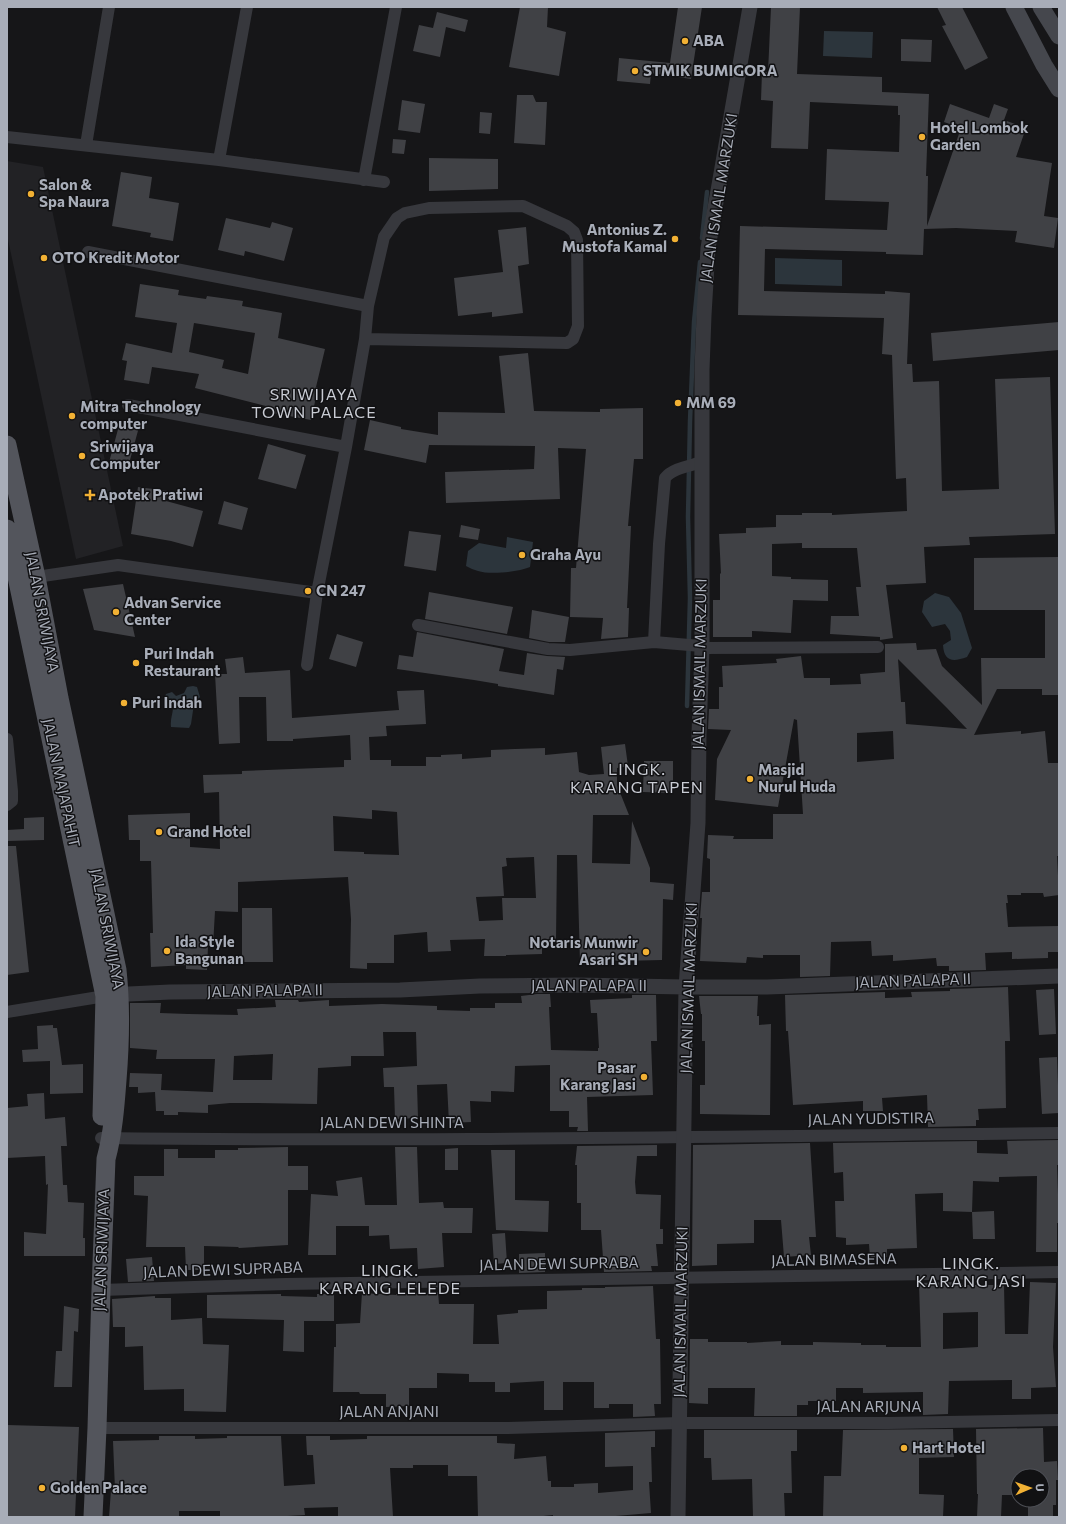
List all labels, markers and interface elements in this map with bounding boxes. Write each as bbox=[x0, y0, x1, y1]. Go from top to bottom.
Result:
place label: ABA bbox=[693, 31, 725, 49]
marker: ABA bbox=[680, 36, 690, 46]
place label: STMIK BUMIGORA bbox=[643, 61, 778, 79]
marker: STMIK BUMIGORA bbox=[630, 66, 640, 76]
street label: JALAN ISMAIL MARZUKI bbox=[696, 112, 740, 284]
place label: Hotel Lombok Garden bbox=[930, 118, 1029, 153]
marker: Hotel Lombok Garden bbox=[917, 132, 927, 142]
place label: Salon & Spa Naura bbox=[39, 175, 109, 210]
marker: Salon & Spa Naura bbox=[26, 189, 36, 199]
place label: Antonius Z. Mustofa Kamal bbox=[562, 220, 667, 255]
marker: Antonius Z. Mustofa Kamal bbox=[670, 234, 680, 244]
place label: OTO Kredit Motor bbox=[52, 248, 180, 266]
marker: OTO Kredit Motor bbox=[39, 253, 49, 263]
district label: SRIWIJAYA TOWN PALACE bbox=[251, 384, 377, 421]
place label: MM 69 bbox=[686, 393, 736, 411]
place label: Mitra Technology computer bbox=[80, 397, 202, 432]
marker: MM 69 bbox=[673, 398, 683, 408]
marker: Mitra Technology computer bbox=[67, 411, 77, 421]
place label: Sriwijaya Computer bbox=[90, 437, 160, 472]
marker: Sriwijaya Computer bbox=[77, 451, 87, 461]
place label: Apotek Pratiwi bbox=[98, 485, 203, 503]
marker: Apotek Pratiwi bbox=[85, 490, 95, 500]
place label: Graha Ayu bbox=[530, 545, 601, 563]
street label: JALAN SRIWIJAYA bbox=[22, 550, 64, 674]
marker: Graha Ayu bbox=[517, 550, 527, 560]
street label: JALAN ISMAIL MARZUKI bbox=[689, 578, 709, 750]
place label: CN 247 bbox=[316, 581, 366, 599]
marker: CN 247 bbox=[303, 586, 313, 596]
place label: Advan Service Center bbox=[124, 593, 221, 628]
marker: Advan Service Center bbox=[111, 607, 121, 617]
place label: Puri Indah Restaurant bbox=[144, 644, 220, 679]
marker: Puri Indah Restaurant bbox=[131, 658, 141, 668]
place label: Puri Indah bbox=[132, 693, 202, 711]
marker: Puri Indah bbox=[119, 698, 129, 708]
street label: JALAN MAJAPAHIT bbox=[40, 717, 85, 849]
district label: LINGK. KARANG TAPEN bbox=[570, 759, 704, 796]
place label: Masjid Nurul Huda bbox=[758, 760, 836, 795]
marker: Masjid Nurul Huda bbox=[745, 774, 755, 784]
place label: Grand Hotel bbox=[167, 822, 251, 840]
marker: Grand Hotel bbox=[154, 827, 164, 837]
street label: JALAN SRIWIJAYA bbox=[87, 867, 129, 991]
street label: JALAN ISMAIL MARZUKI bbox=[676, 902, 700, 1074]
place label: Ida Style Bangunan bbox=[175, 932, 244, 967]
place label: Notaris Munwir Asari SH bbox=[529, 933, 638, 968]
marker: Ida Style Bangunan bbox=[162, 946, 172, 956]
marker: Notaris Munwir Asari SH bbox=[641, 947, 651, 957]
street label: JALAN PALAPA II bbox=[855, 969, 971, 991]
street label: JALAN PALAPA II bbox=[531, 976, 647, 994]
street label: JALAN PALAPA II bbox=[207, 980, 323, 1000]
place label: Pasar Karang Jasi bbox=[560, 1058, 636, 1093]
marker: Pasar Karang Jasi bbox=[639, 1072, 649, 1082]
street label: JALAN YUDISTIRA bbox=[808, 1108, 934, 1128]
street label: JALAN DEWI SHINTA bbox=[320, 1113, 464, 1131]
street label: JALAN SRIWIJAYA bbox=[90, 1188, 112, 1312]
street label: JALAN ISMAIL MARZUKI bbox=[670, 1226, 690, 1398]
street label: JALAN BIMASENA bbox=[771, 1249, 897, 1269]
street label: JALAN DEWI SUPRABA bbox=[479, 1253, 639, 1273]
district label: LINGK. KARANG JASI bbox=[916, 1253, 1026, 1290]
street label: JALAN DEWI SUPRABA bbox=[143, 1257, 303, 1281]
district label: LINGK. KARANG LELEDE bbox=[319, 1260, 461, 1297]
street label: JALAN ARJUNA bbox=[816, 1397, 922, 1415]
street label: JALAN ANJANI bbox=[339, 1402, 439, 1420]
place label: Hart Hotel bbox=[912, 1438, 985, 1456]
marker: Hart Hotel bbox=[899, 1443, 909, 1453]
north arrow bbox=[1010, 1468, 1050, 1508]
place label: Golden Palace bbox=[50, 1478, 147, 1496]
marker: Golden Palace bbox=[37, 1483, 47, 1493]
text: U bbox=[1034, 1483, 1047, 1492]

